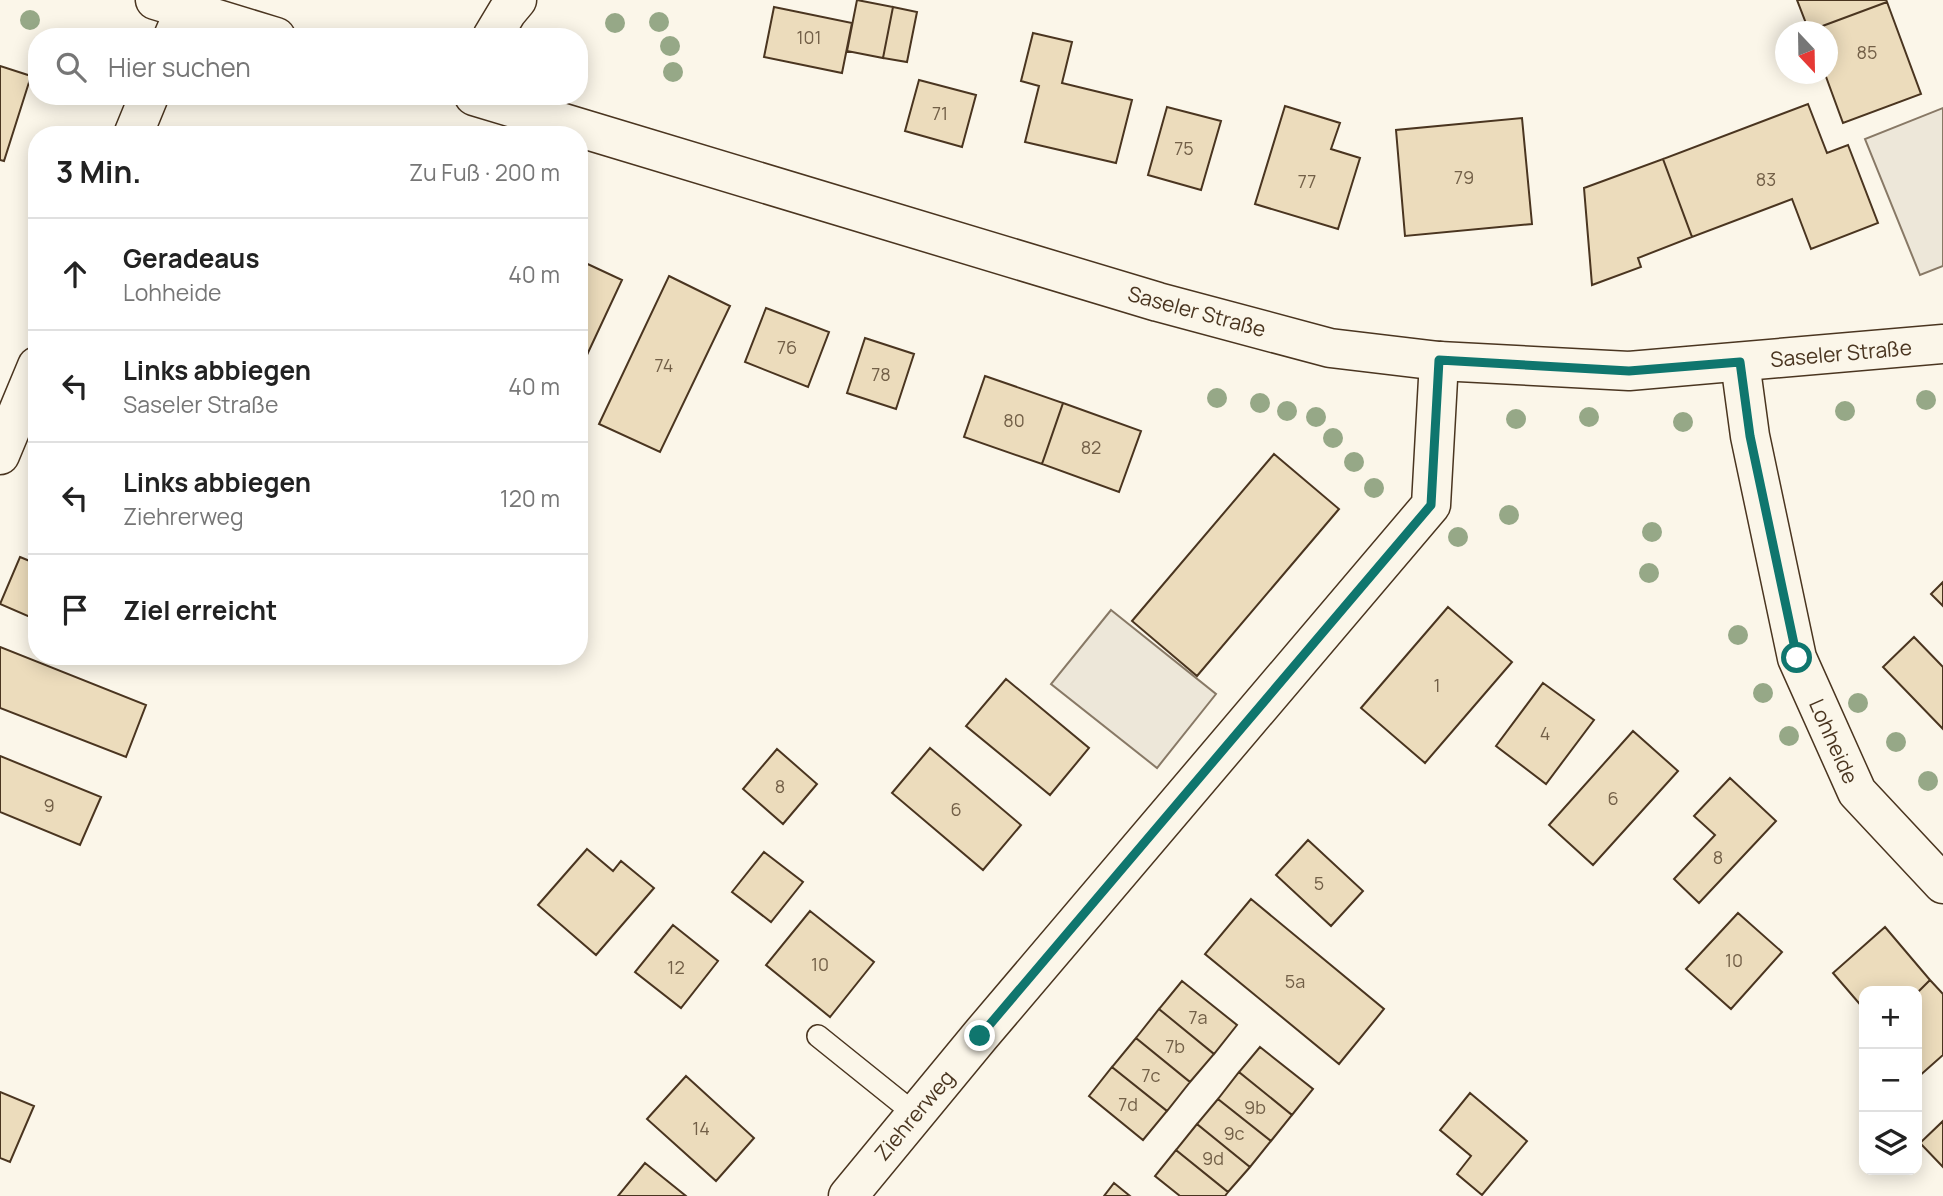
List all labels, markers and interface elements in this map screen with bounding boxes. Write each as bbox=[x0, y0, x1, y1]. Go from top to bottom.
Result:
north arrow bbox=[1775, 21, 1838, 84]
house number: 101 bbox=[796, 25, 822, 49]
search box bbox=[28, 28, 588, 105]
house number: 85 bbox=[1857, 40, 1877, 64]
icon: search bbox=[52, 48, 90, 86]
text: Hier suchen bbox=[108, 49, 251, 85]
house number: 71 bbox=[932, 101, 948, 125]
house number: 75 bbox=[1174, 136, 1194, 160]
text: 3 Min. bbox=[56, 151, 141, 192]
text: Zu Fuß · 200 m bbox=[409, 156, 560, 188]
house number: 79 bbox=[1454, 165, 1474, 189]
house number: 83 bbox=[1756, 167, 1776, 191]
house number: 77 bbox=[1298, 169, 1316, 193]
text: Geradeaus bbox=[123, 240, 259, 276]
icon: ahead bbox=[56, 255, 94, 293]
text: 40 m bbox=[508, 258, 560, 290]
text: Lohheide bbox=[123, 276, 222, 308]
street label: Saseler Straße bbox=[1125, 279, 1269, 343]
street label: Saseler Straße bbox=[1769, 333, 1913, 373]
house number: 76 bbox=[777, 335, 797, 359]
text: Links abbiegen bbox=[123, 352, 311, 388]
house number: 74 bbox=[655, 353, 673, 377]
house number: 78 bbox=[871, 362, 891, 386]
icon: left bbox=[56, 367, 94, 405]
text: 40 m bbox=[508, 370, 560, 402]
text: Saseler Straße bbox=[123, 388, 278, 420]
house number: 80 bbox=[1003, 408, 1025, 432]
house number: 82 bbox=[1081, 435, 1101, 459]
text: Links abbiegen bbox=[123, 464, 311, 500]
icon: left bbox=[56, 479, 94, 517]
text: 120 m bbox=[500, 482, 560, 514]
text: Ziehrerweg bbox=[123, 500, 244, 532]
icon: arrive bbox=[56, 591, 94, 629]
text: Ziel erreicht bbox=[123, 592, 277, 628]
route start bbox=[1781, 642, 1812, 673]
house number: 1 bbox=[1433, 673, 1441, 697]
street label: Lohheide bbox=[1803, 694, 1865, 788]
house number: 4 bbox=[1540, 721, 1550, 745]
house number: 8 bbox=[775, 774, 785, 798]
house number: 6 bbox=[1607, 786, 1619, 810]
house number: 9 bbox=[43, 793, 55, 817]
house number: 6 bbox=[950, 797, 962, 821]
house number: 8 bbox=[1713, 845, 1723, 869]
house number: 5 bbox=[1314, 871, 1324, 895]
house number: 10 bbox=[1725, 948, 1743, 972]
house number: 10 bbox=[811, 952, 829, 976]
house number: 12 bbox=[667, 955, 685, 979]
house number: 5a bbox=[1285, 969, 1305, 993]
map controls bbox=[1859, 986, 1922, 1175]
button: + bbox=[1859, 986, 1922, 1049]
house number: 7a bbox=[1188, 1005, 1208, 1029]
route end bbox=[964, 1020, 995, 1051]
house number: 7b bbox=[1165, 1034, 1185, 1058]
button: − bbox=[1859, 1049, 1922, 1112]
house number: 7c bbox=[1142, 1063, 1161, 1087]
street label: Ziehrerweg bbox=[868, 1064, 960, 1166]
house number: 7d bbox=[1118, 1092, 1138, 1116]
house number: 9b bbox=[1244, 1095, 1266, 1119]
button: layers bbox=[1859, 1112, 1922, 1175]
house number: 14 bbox=[692, 1116, 710, 1140]
house number: 9c bbox=[1223, 1121, 1245, 1145]
house number: 9d bbox=[1202, 1146, 1224, 1170]

